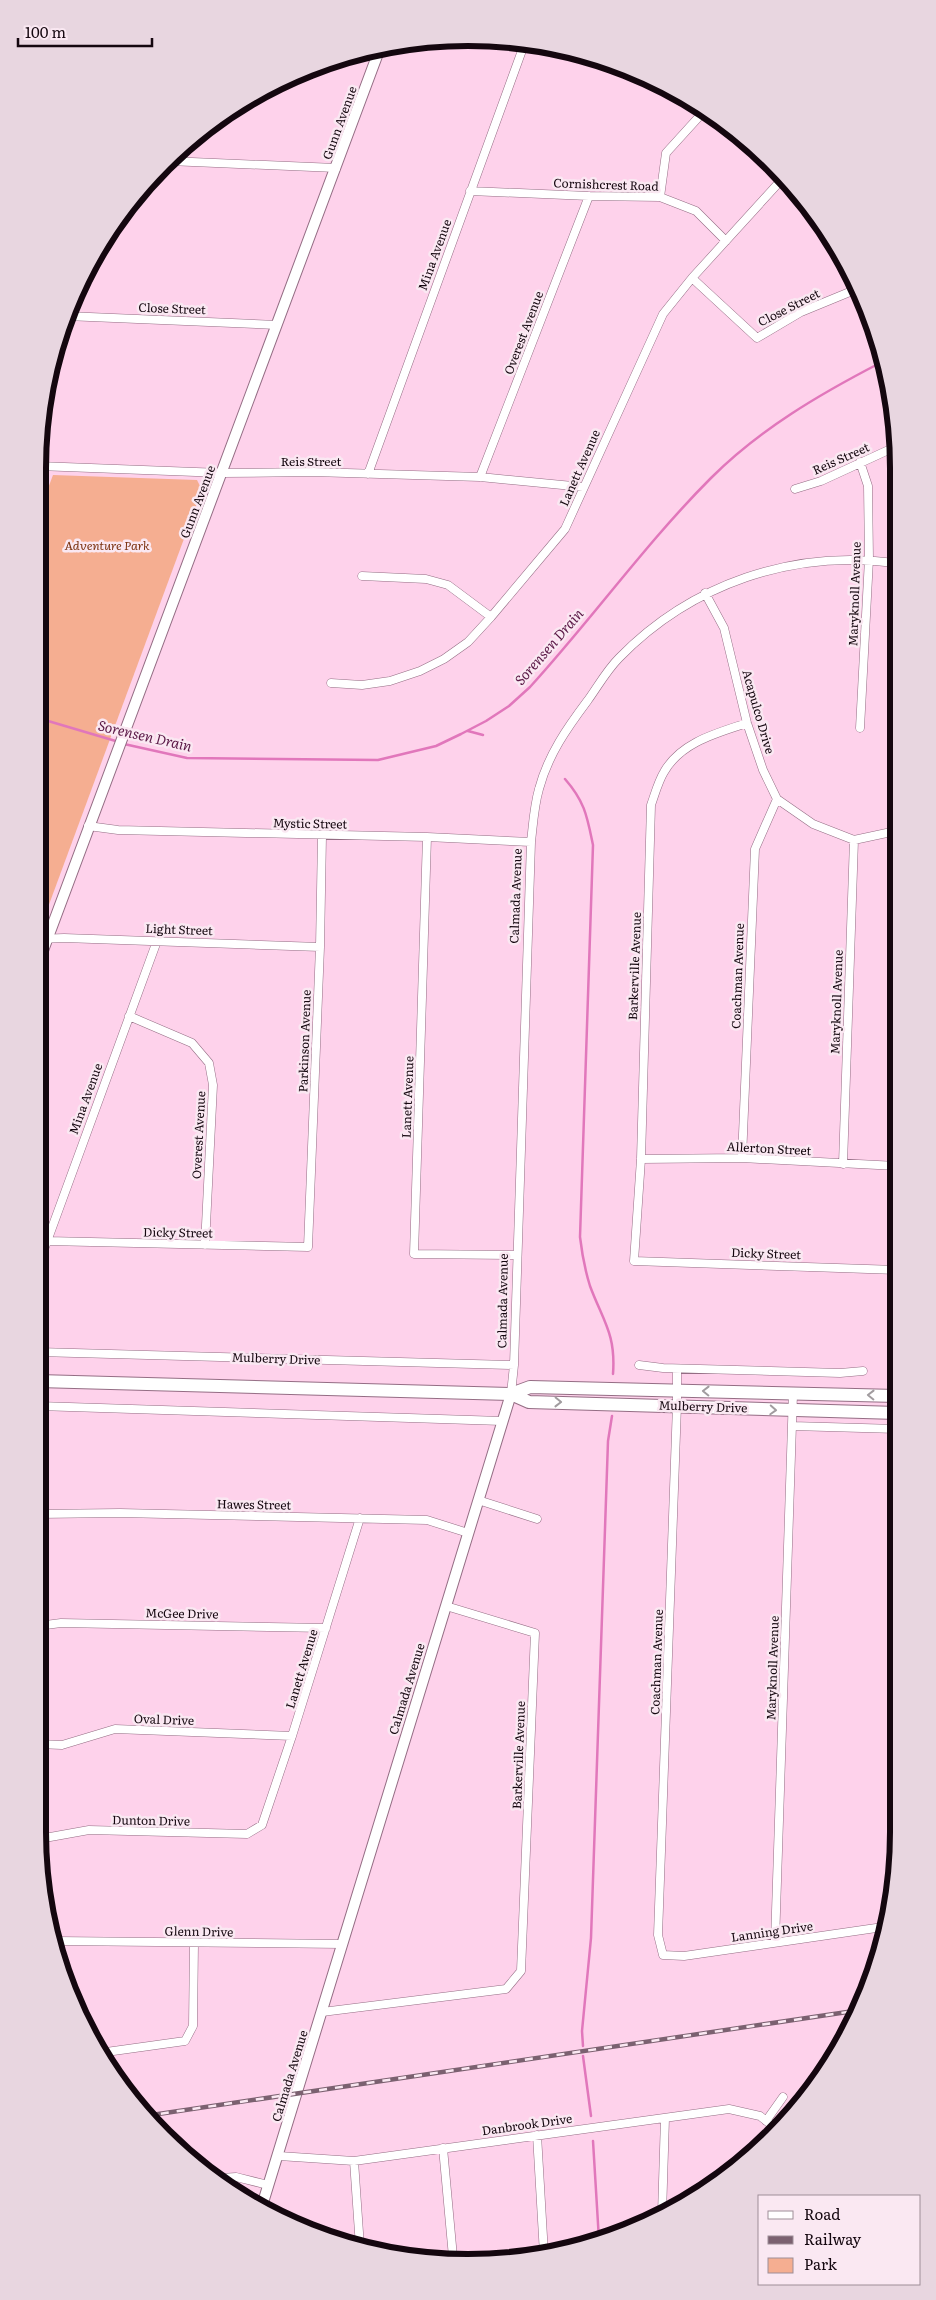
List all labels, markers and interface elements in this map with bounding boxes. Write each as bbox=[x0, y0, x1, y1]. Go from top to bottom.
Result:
scale bar bbox=[18, 15, 151, 47]
text: 100 m bbox=[25, 20, 66, 43]
street label: Gunn Avenue bbox=[317, 83, 361, 162]
street label: Cornishcrest Road bbox=[553, 173, 660, 195]
street label: Mina Avenue bbox=[413, 216, 455, 293]
street label: Close Street bbox=[754, 284, 823, 330]
street label: Overest Avenue bbox=[499, 288, 547, 377]
street label: Close Street bbox=[138, 298, 206, 318]
street label: Lanett Avenue bbox=[554, 426, 604, 509]
street label: Reis Street bbox=[809, 437, 872, 479]
street label: Reis Street bbox=[281, 452, 342, 470]
street label: Gunn Avenue bbox=[175, 463, 219, 541]
park label: Adventure Park bbox=[64, 536, 150, 554]
street label: Maryknoll Avenue bbox=[843, 541, 865, 647]
water label: Sorensen Drain bbox=[509, 603, 588, 689]
street label: Acapulco Drive bbox=[738, 668, 780, 756]
water label: Sorensen Drain bbox=[96, 715, 195, 756]
street label: Mystic Street bbox=[273, 813, 348, 833]
street label: Calmada Avenue bbox=[504, 848, 526, 944]
street label: Barkerville Avenue bbox=[623, 911, 645, 1020]
street label: Light Street bbox=[145, 919, 213, 939]
street label: Coachman Avenue bbox=[726, 923, 748, 1029]
street label: Maryknoll Avenue bbox=[825, 949, 847, 1055]
street label: Parkinson Avenue bbox=[293, 989, 315, 1093]
street label: Lanett Avenue bbox=[397, 1056, 417, 1138]
street label: Mina Avenue bbox=[64, 1060, 106, 1137]
street label: Overest Avenue bbox=[187, 1090, 209, 1179]
street label: Allerton Street bbox=[726, 1137, 812, 1159]
street label: Dicky Street bbox=[143, 1222, 213, 1242]
street label: Dicky Street bbox=[731, 1243, 801, 1263]
street label: Calmada Avenue bbox=[492, 1253, 512, 1349]
street label: Mulberry Drive bbox=[231, 1347, 321, 1369]
one-way arrow bbox=[702, 1386, 710, 1396]
one-way arrow bbox=[866, 1390, 874, 1401]
street label: Mulberry Drive bbox=[658, 1395, 748, 1417]
one-way arrow bbox=[554, 1397, 562, 1408]
one-way arrow bbox=[769, 1404, 777, 1415]
street label: Hawes Street bbox=[217, 1494, 292, 1514]
street label: McGee Drive bbox=[145, 1603, 219, 1623]
street label: Coachman Avenue bbox=[645, 1609, 667, 1715]
street label: Maryknoll Avenue bbox=[761, 1615, 783, 1721]
street label: Lanett Avenue bbox=[280, 1627, 322, 1711]
street label: Calmada Avenue bbox=[384, 1641, 429, 1737]
street label: Barkerville Avenue bbox=[507, 1700, 529, 1809]
street label: Oval Drive bbox=[134, 1709, 195, 1729]
street label: Dunton Drive bbox=[112, 1810, 190, 1830]
street label: Lanning Drive bbox=[730, 1916, 814, 1946]
street label: Glenn Drive bbox=[165, 1921, 234, 1941]
street label: Calmada Avenue bbox=[267, 2028, 312, 2124]
street label: Danbrook Drive bbox=[481, 2109, 573, 2139]
legend bbox=[758, 2195, 921, 2285]
text: Road bbox=[804, 2202, 840, 2225]
text: Railway bbox=[804, 2227, 862, 2250]
text: Park bbox=[804, 2252, 838, 2275]

